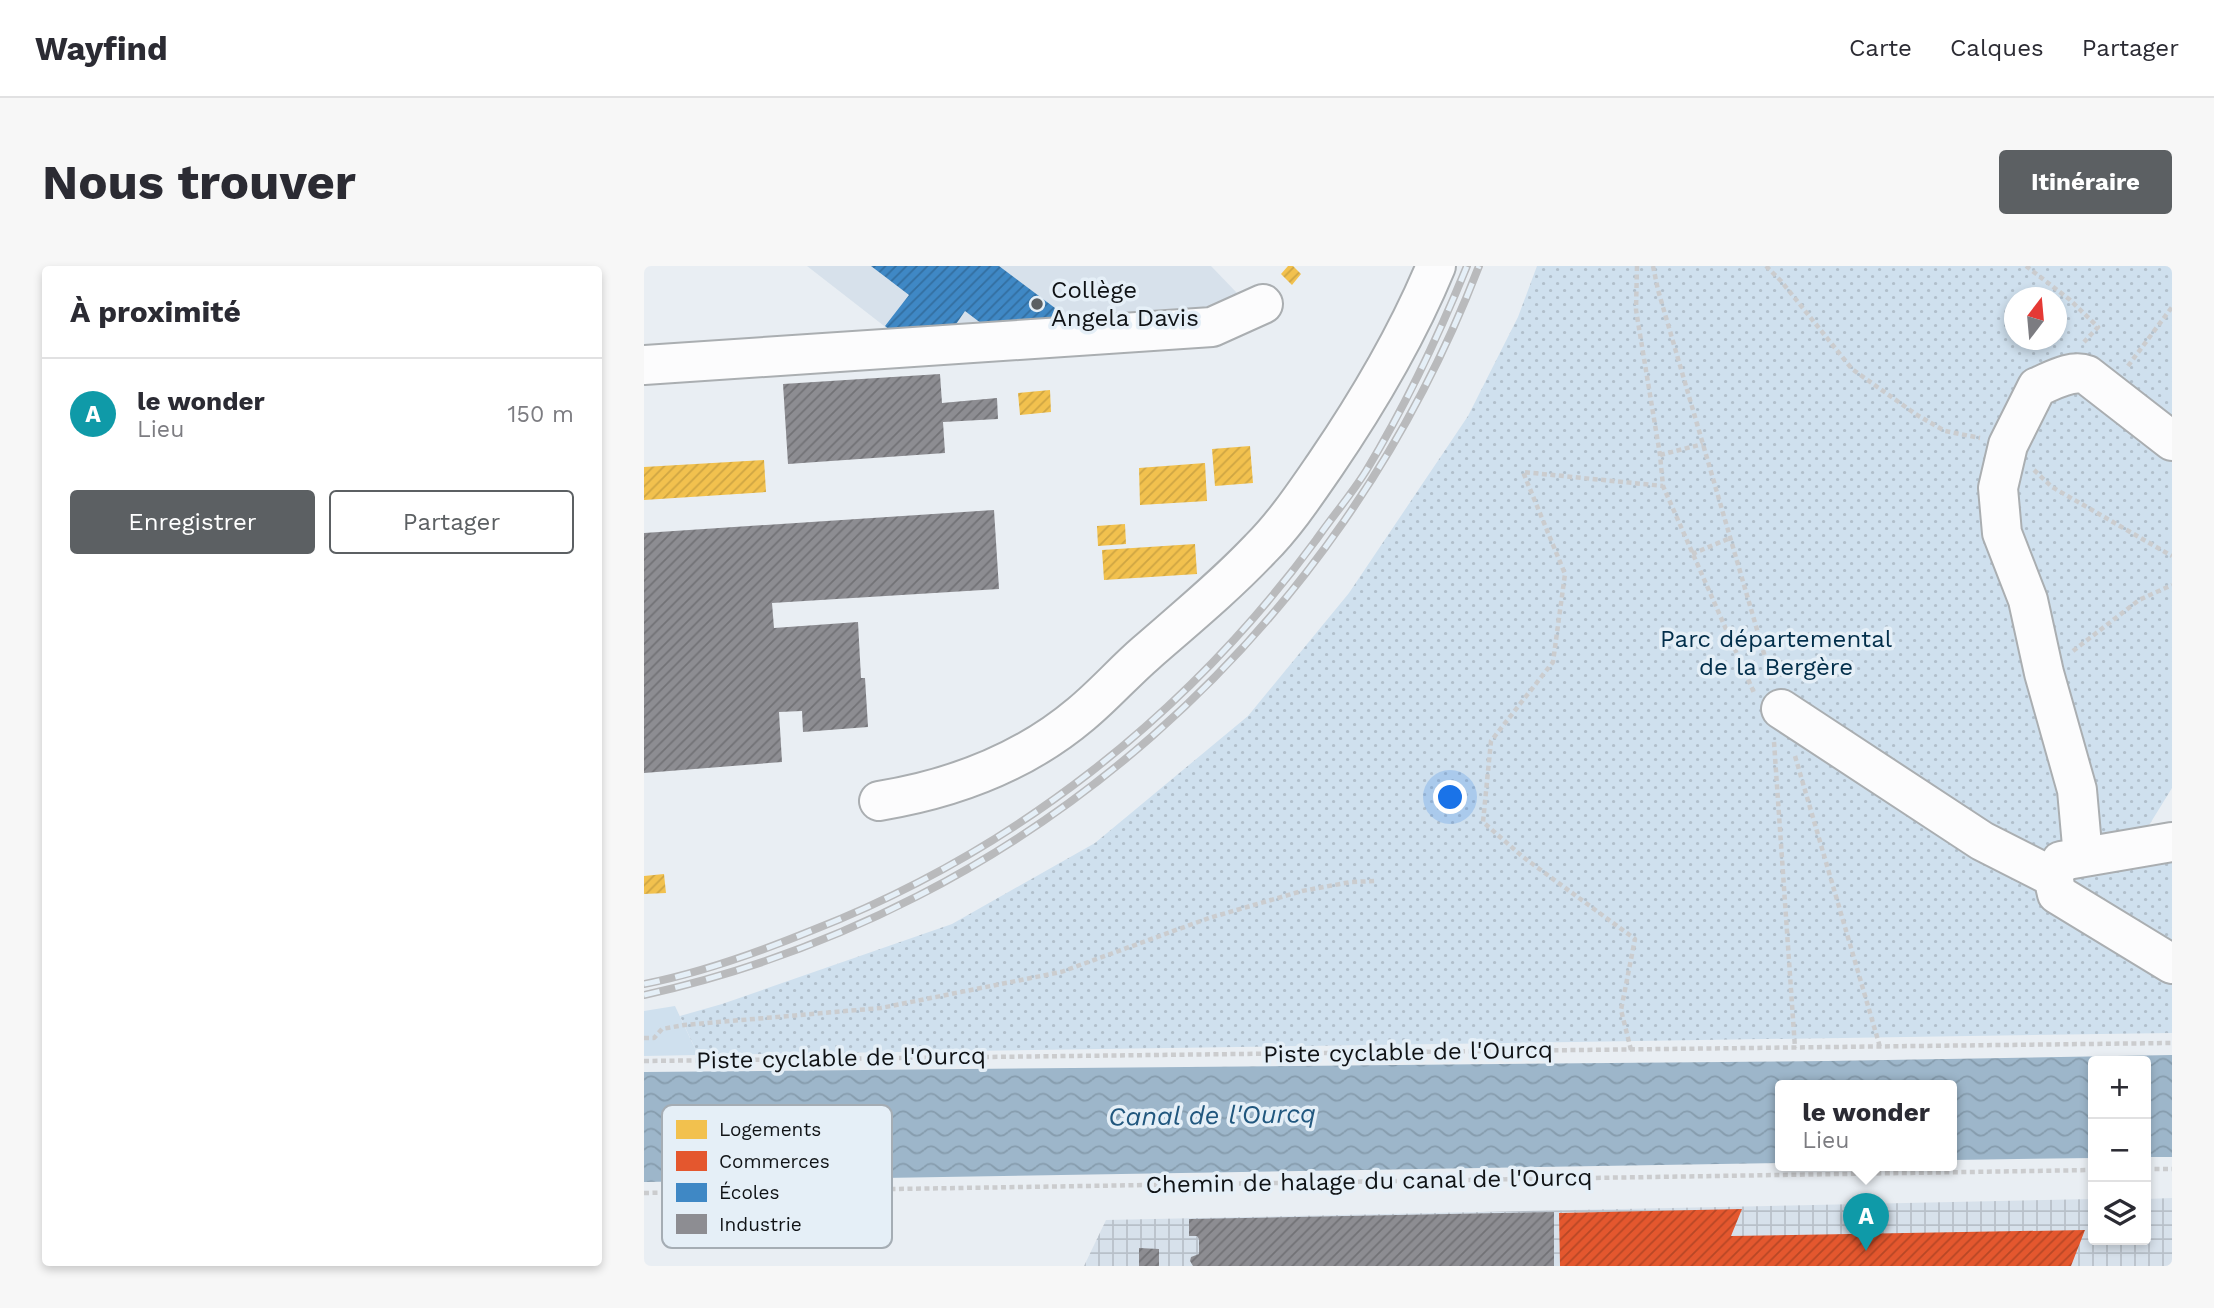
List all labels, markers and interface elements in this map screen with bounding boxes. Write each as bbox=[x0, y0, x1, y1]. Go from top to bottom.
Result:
text: Wayfind bbox=[35, 29, 168, 68]
text: Carte bbox=[1849, 34, 1912, 62]
text: Calques bbox=[1950, 34, 2044, 62]
text: Partager bbox=[2082, 34, 2179, 62]
button: Itinéraire bbox=[1999, 150, 2172, 214]
text: Nous trouver bbox=[42, 153, 356, 211]
place label: Collège Angela Davis bbox=[1051, 276, 1199, 332]
north arrow bbox=[2004, 287, 2067, 350]
text: À proximité bbox=[70, 294, 241, 329]
marker: Collège Angela Davis bbox=[1029, 296, 1045, 312]
text: le wonder bbox=[137, 386, 265, 416]
text: A bbox=[85, 401, 101, 428]
text: 150 m bbox=[508, 401, 574, 428]
text: Lieu bbox=[137, 416, 184, 443]
button: Enregistrer bbox=[70, 490, 315, 554]
button: Partager bbox=[329, 490, 574, 554]
park label: Parc départemental de la Bergère bbox=[1660, 625, 1893, 681]
your location bbox=[1433, 780, 1467, 814]
street label: Piste cyclable de l'Ourcq bbox=[1263, 1035, 1553, 1069]
street label: Piste cyclable de l'Ourcq bbox=[696, 1041, 986, 1075]
map controls bbox=[2088, 1056, 2151, 1245]
button: + bbox=[2088, 1056, 2151, 1119]
popup bbox=[1775, 1080, 1957, 1171]
text: le wonder bbox=[1802, 1097, 1930, 1127]
water label: Canal de l'Ourcq bbox=[1108, 1098, 1316, 1132]
legend bbox=[662, 1105, 892, 1248]
text: Logements bbox=[719, 1118, 821, 1141]
button: − bbox=[2088, 1119, 2151, 1182]
text: Lieu bbox=[1802, 1127, 1849, 1154]
text: Commerces bbox=[719, 1150, 830, 1173]
street label: Chemin de halage du canal de l'Ourcq bbox=[1145, 1163, 1593, 1199]
text: Écoles bbox=[719, 1181, 780, 1204]
button: layers bbox=[2088, 1182, 2151, 1245]
pin: A bbox=[1843, 1193, 1889, 1251]
text: Industrie bbox=[719, 1213, 802, 1236]

